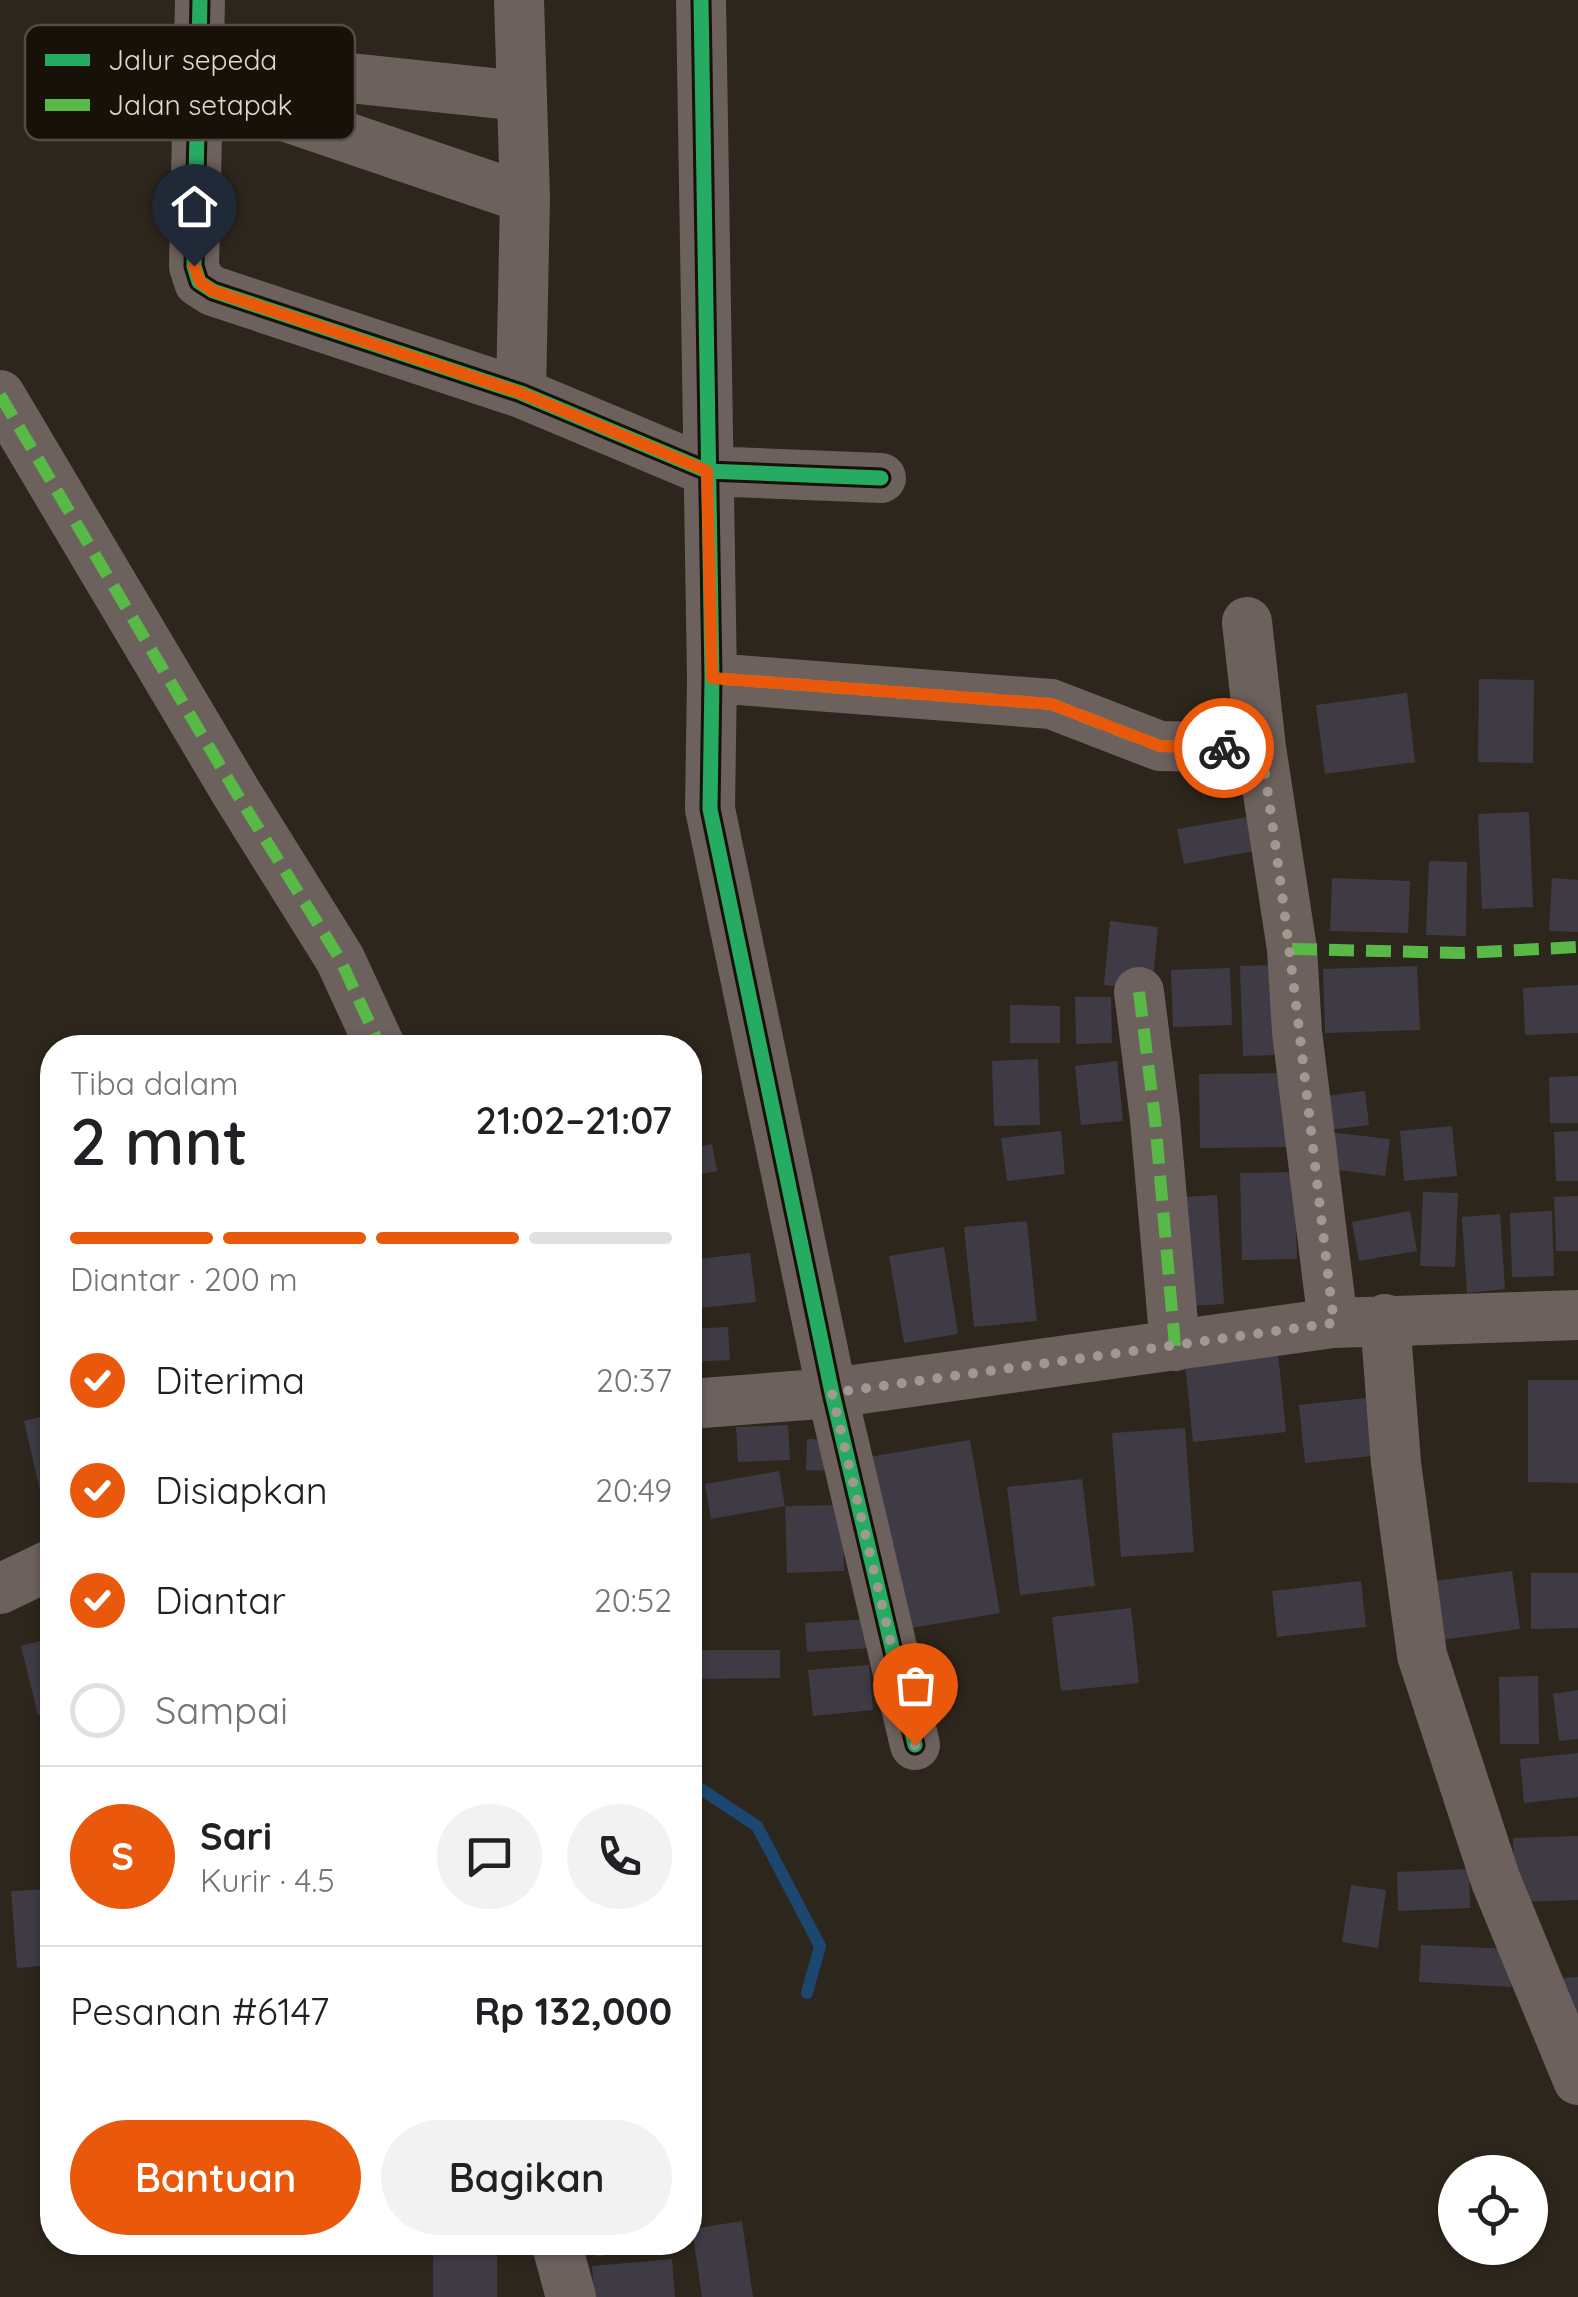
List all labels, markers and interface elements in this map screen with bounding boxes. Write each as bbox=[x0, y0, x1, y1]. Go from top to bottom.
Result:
legend bbox=[25, 25, 355, 140]
text: Jalur sepeda bbox=[108, 42, 277, 77]
text: Jalan setapak bbox=[108, 87, 293, 122]
pin bbox=[152, 164, 237, 267]
icon: home bbox=[167, 179, 222, 234]
courier bbox=[1174, 698, 1274, 798]
icon: bike bbox=[1197, 721, 1252, 776]
text: Tiba dalam bbox=[70, 1063, 238, 1103]
text: 21:02–21:07 bbox=[476, 1096, 672, 1144]
text: 2 mnt bbox=[70, 1100, 248, 1181]
text: Diantar · 200 m bbox=[70, 1259, 298, 1299]
icon: check bbox=[70, 1353, 125, 1408]
text: Diterima bbox=[155, 1356, 305, 1404]
text: 20:37 bbox=[596, 1360, 672, 1400]
icon: check bbox=[70, 1463, 125, 1518]
text: Disiapkan bbox=[155, 1466, 328, 1514]
text: 20:49 bbox=[595, 1470, 672, 1510]
icon: check bbox=[70, 1573, 125, 1628]
text: Diantar bbox=[155, 1576, 286, 1624]
text: 20:52 bbox=[594, 1580, 672, 1620]
pin bbox=[873, 1643, 958, 1746]
icon: bag bbox=[888, 1658, 943, 1713]
text: Sampai bbox=[155, 1686, 288, 1734]
button: chat bbox=[437, 1804, 542, 1909]
button: phone bbox=[567, 1804, 672, 1909]
text: Sari bbox=[200, 1812, 272, 1860]
text: S bbox=[111, 1832, 134, 1880]
text: Kurir · 4.5 bbox=[200, 1860, 335, 1900]
text: Pesanan #6147 bbox=[70, 1987, 329, 2035]
text: Rp 132,000 bbox=[474, 1987, 672, 2035]
button: Bantuan bbox=[70, 2120, 361, 2235]
button: Bagikan bbox=[381, 2120, 672, 2235]
map controls bbox=[1438, 2155, 1548, 2265]
button: locate bbox=[1438, 2155, 1548, 2265]

